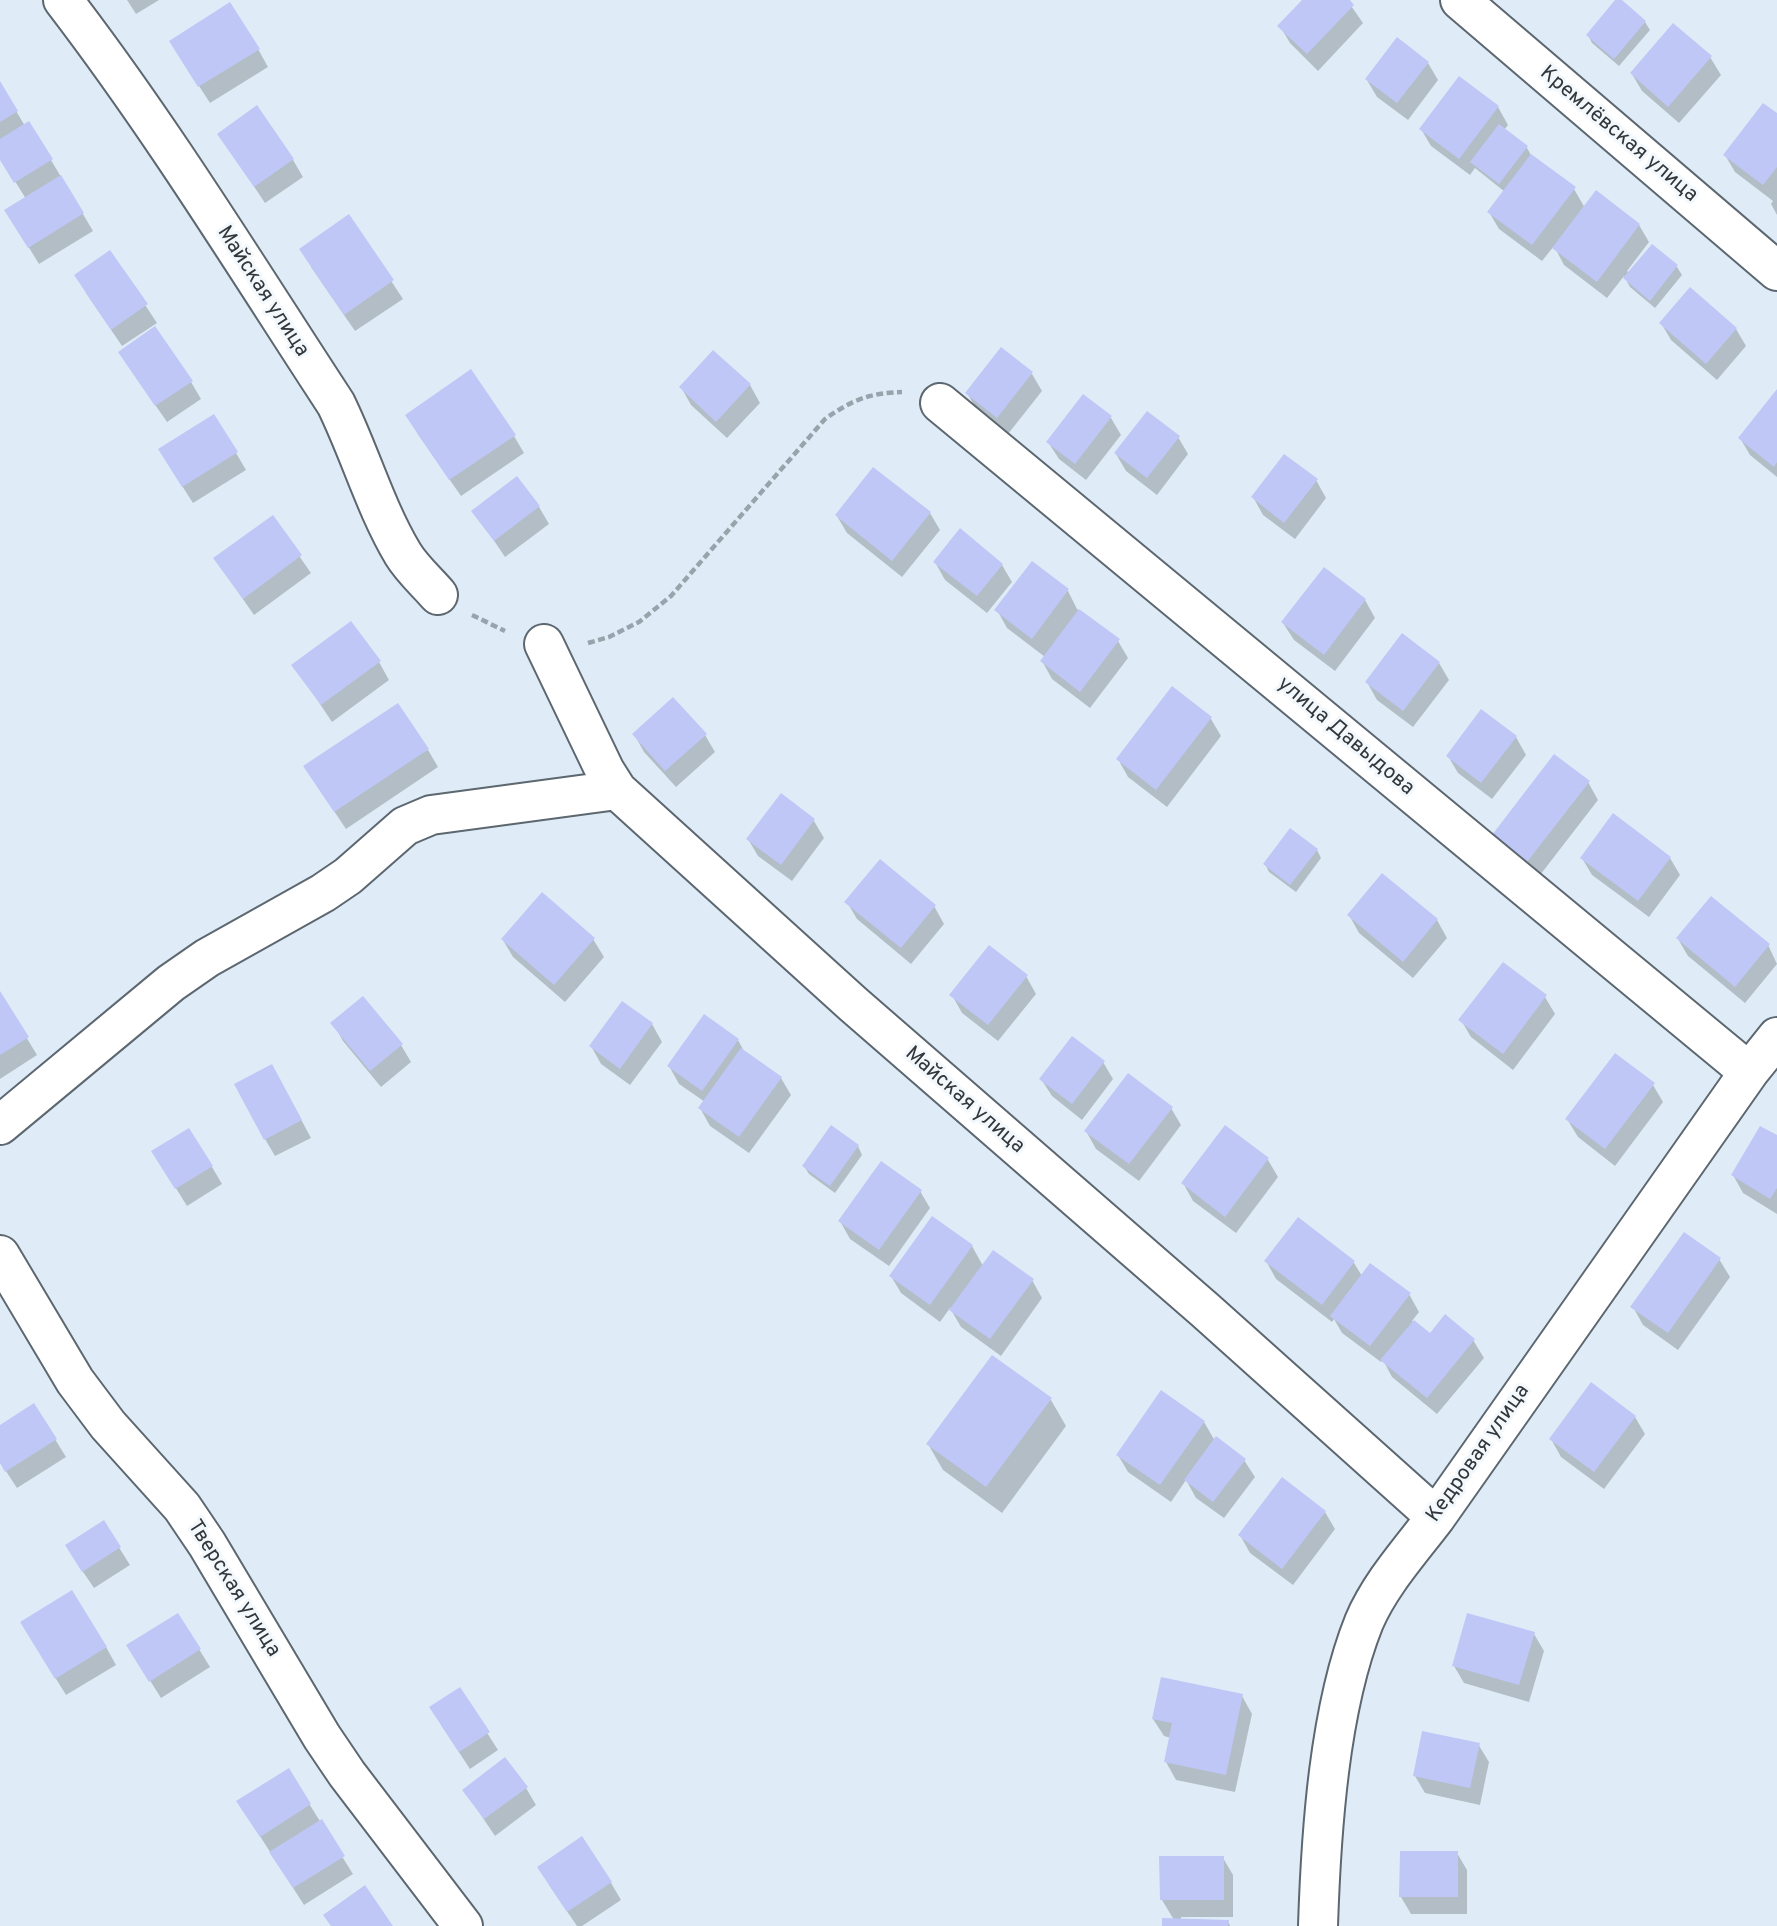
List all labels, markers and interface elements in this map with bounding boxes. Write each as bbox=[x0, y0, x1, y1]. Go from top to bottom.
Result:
street label: Кремлёвская улица bbox=[1534, 61, 1702, 209]
street label: Майская улица bbox=[210, 222, 314, 362]
street label: улица Давыдова bbox=[1271, 672, 1419, 802]
street label: Майская улица bbox=[899, 1042, 1029, 1160]
street label: Кедровая улица bbox=[1422, 1380, 1536, 1528]
street label: Тверская улица bbox=[181, 1516, 285, 1662]

